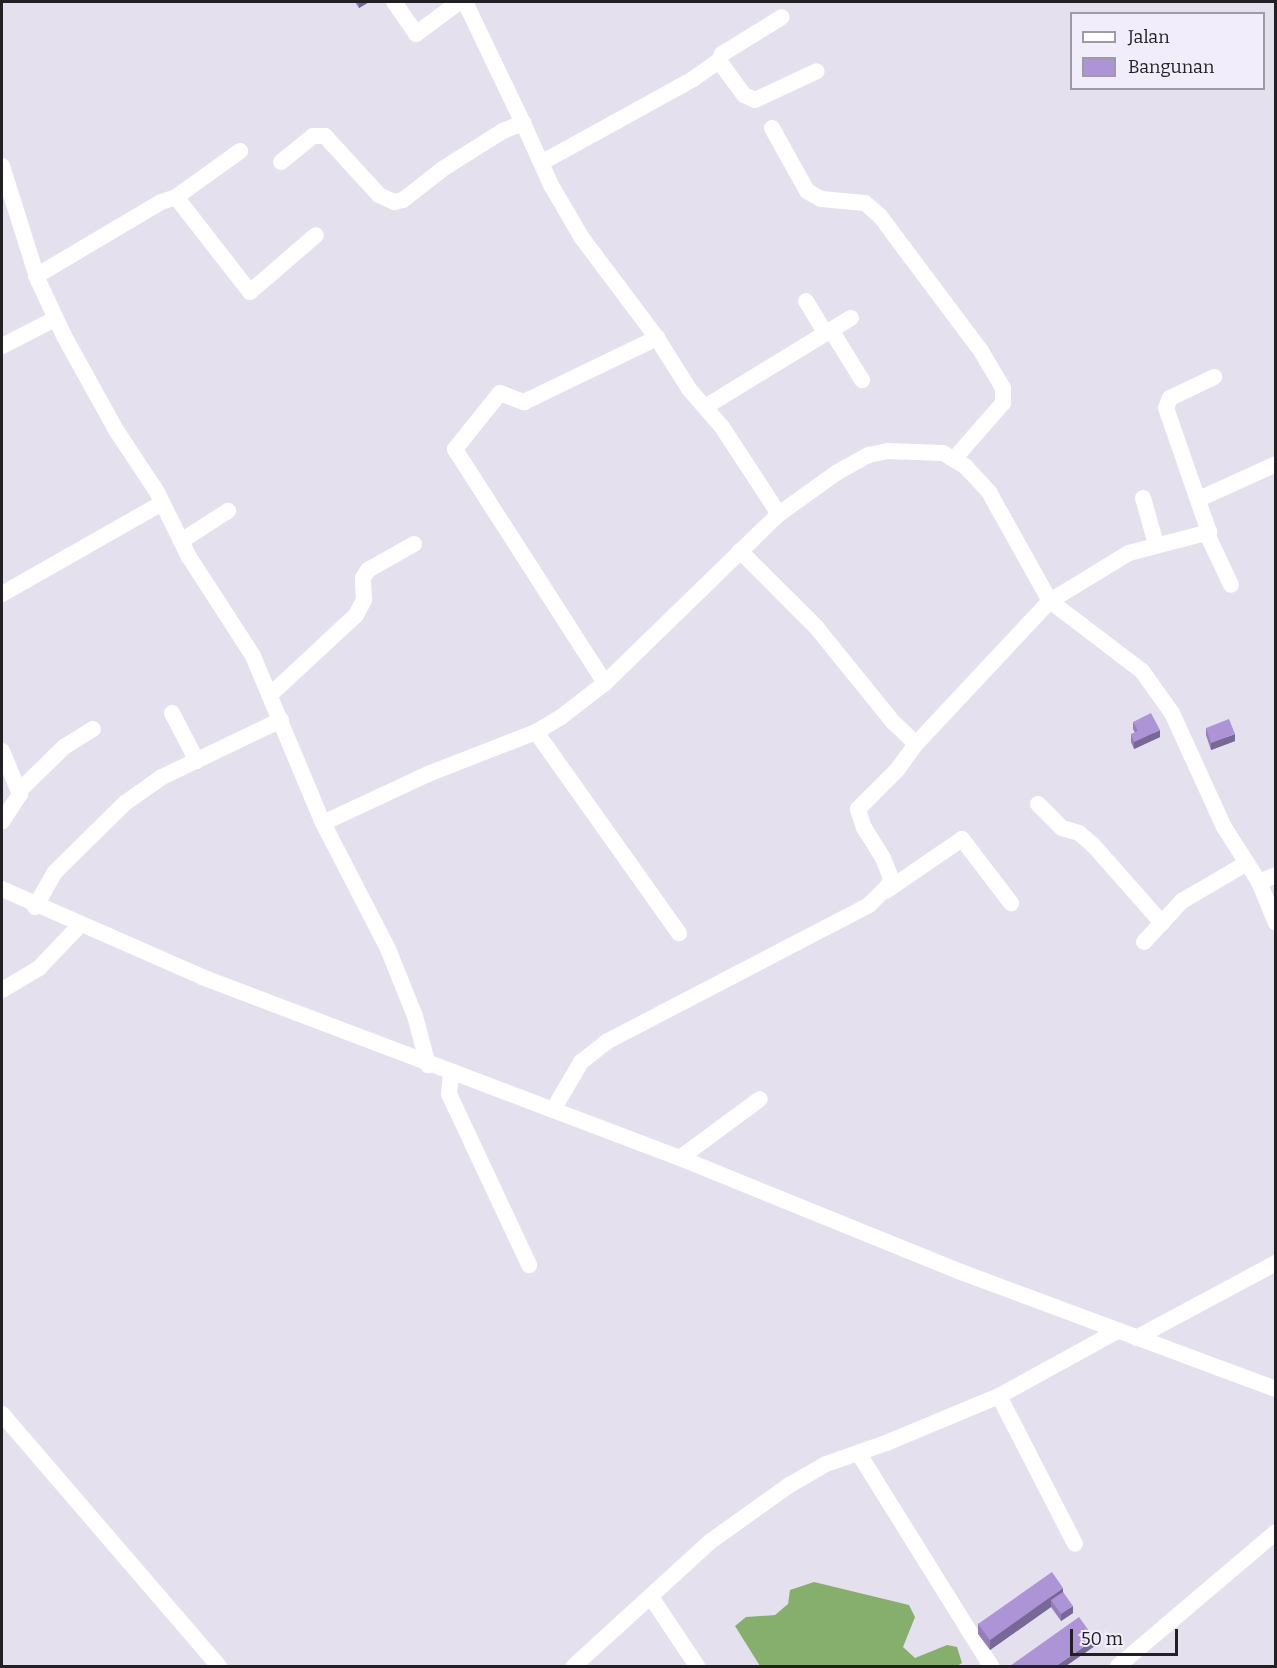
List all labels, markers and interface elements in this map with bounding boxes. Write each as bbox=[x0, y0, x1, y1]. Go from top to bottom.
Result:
legend bbox=[1070, 12, 1265, 90]
text: Jalan bbox=[1128, 26, 1170, 48]
text: Bangunan bbox=[1128, 56, 1214, 78]
scale bar bbox=[1073, 1617, 1181, 1655]
text: 50 m bbox=[1081, 1628, 1123, 1650]

